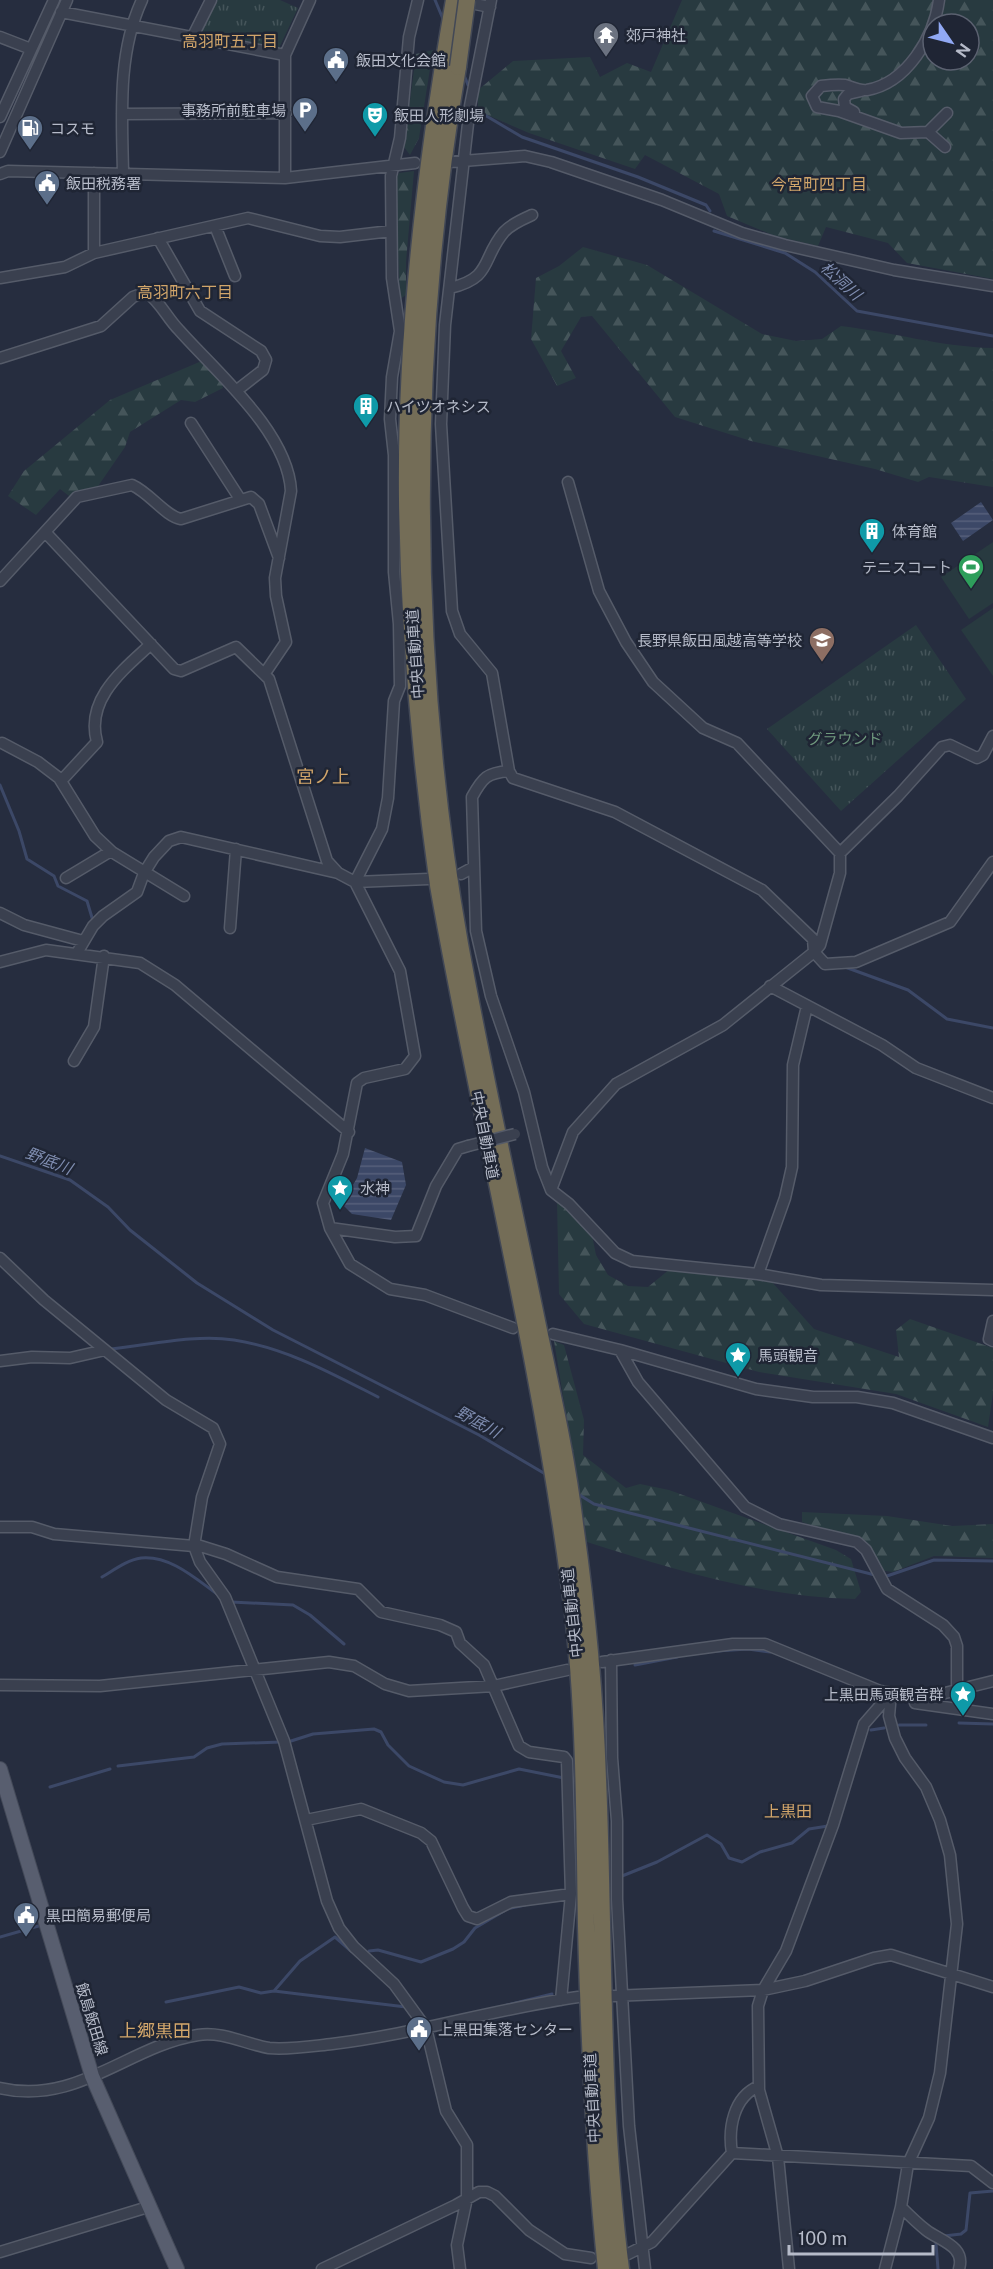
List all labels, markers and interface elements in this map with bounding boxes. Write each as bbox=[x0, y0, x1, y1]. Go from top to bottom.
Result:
north arrow bbox=[921, 12, 981, 72]
temple icon: 郊戸神社 bbox=[591, 20, 621, 58]
place label: 郊戸神社 bbox=[626, 27, 686, 44]
district label: 高羽町五丁目 bbox=[182, 32, 278, 51]
text: N bbox=[952, 40, 974, 61]
public building icon: 飯田文化会館 bbox=[321, 45, 351, 83]
place label: 飯田文化会館 bbox=[356, 52, 446, 69]
parking icon: 事務所前駐車場 bbox=[290, 95, 320, 133]
theatre icon: 飯田人形劇場 bbox=[360, 100, 390, 138]
place label: 事務所前駐車場 bbox=[181, 102, 286, 119]
place label: 飯田人形劇場 bbox=[394, 107, 484, 124]
fuel station icon: コスモ bbox=[15, 113, 45, 151]
place label: コスモ bbox=[50, 120, 95, 137]
public building icon: 飯田税務署 bbox=[32, 168, 62, 206]
place label: 飯田税務署 bbox=[66, 175, 141, 192]
district label: 今宮町四丁目 bbox=[771, 175, 867, 194]
water label: 松洞川 bbox=[817, 258, 867, 305]
district label: 高羽町六丁目 bbox=[137, 283, 233, 302]
building icon: ハイツオネシス bbox=[351, 391, 381, 429]
place label: ハイツオネシス bbox=[386, 398, 491, 415]
building icon: 体育館 bbox=[857, 516, 887, 554]
place label: 体育館 bbox=[892, 523, 937, 540]
sports icon: テニスコート bbox=[956, 552, 986, 590]
place label: テニスコート bbox=[862, 559, 952, 576]
street label: 中央自動車道 bbox=[403, 609, 427, 699]
school or university icon: 長野県飯田風越高等学校 bbox=[807, 625, 837, 663]
place label: 長野県飯田風越高等学校 bbox=[637, 632, 802, 649]
park label: グラウンド bbox=[807, 730, 883, 747]
district label: 宮ノ上 bbox=[296, 766, 350, 787]
street label: 中央自動車道 bbox=[468, 1089, 502, 1181]
water label: 野底川 bbox=[23, 1144, 77, 1179]
place icon: 水神 bbox=[325, 1173, 355, 1211]
place label: 水神 bbox=[360, 1180, 390, 1197]
place icon: 馬頭観音 bbox=[723, 1340, 753, 1378]
place label: 馬頭観音 bbox=[758, 1347, 818, 1364]
water label: 野底川 bbox=[452, 1402, 505, 1443]
street label: 中央自動車道 bbox=[559, 1567, 585, 1659]
place icon: 上黒田馬頭観音群 bbox=[948, 1679, 978, 1717]
place label: 上黒田馬頭観音群 bbox=[824, 1686, 944, 1703]
district label: 上黒田 bbox=[764, 1802, 812, 1821]
public building icon: 黒田簡易郵便局 bbox=[11, 1900, 41, 1938]
place label: 黒田簡易郵便局 bbox=[46, 1907, 151, 1924]
street label: 飯島飯田線 bbox=[73, 1981, 111, 2057]
public building icon: 上黒田集落センター bbox=[404, 2014, 434, 2052]
district label: 上郷黒田 bbox=[119, 2020, 191, 2041]
place label: 上黒田集落センター bbox=[438, 2021, 573, 2038]
street label: 中央自動車道 bbox=[581, 2053, 603, 2143]
scale bar bbox=[789, 2218, 933, 2256]
text: 100 m bbox=[798, 2228, 847, 2249]

